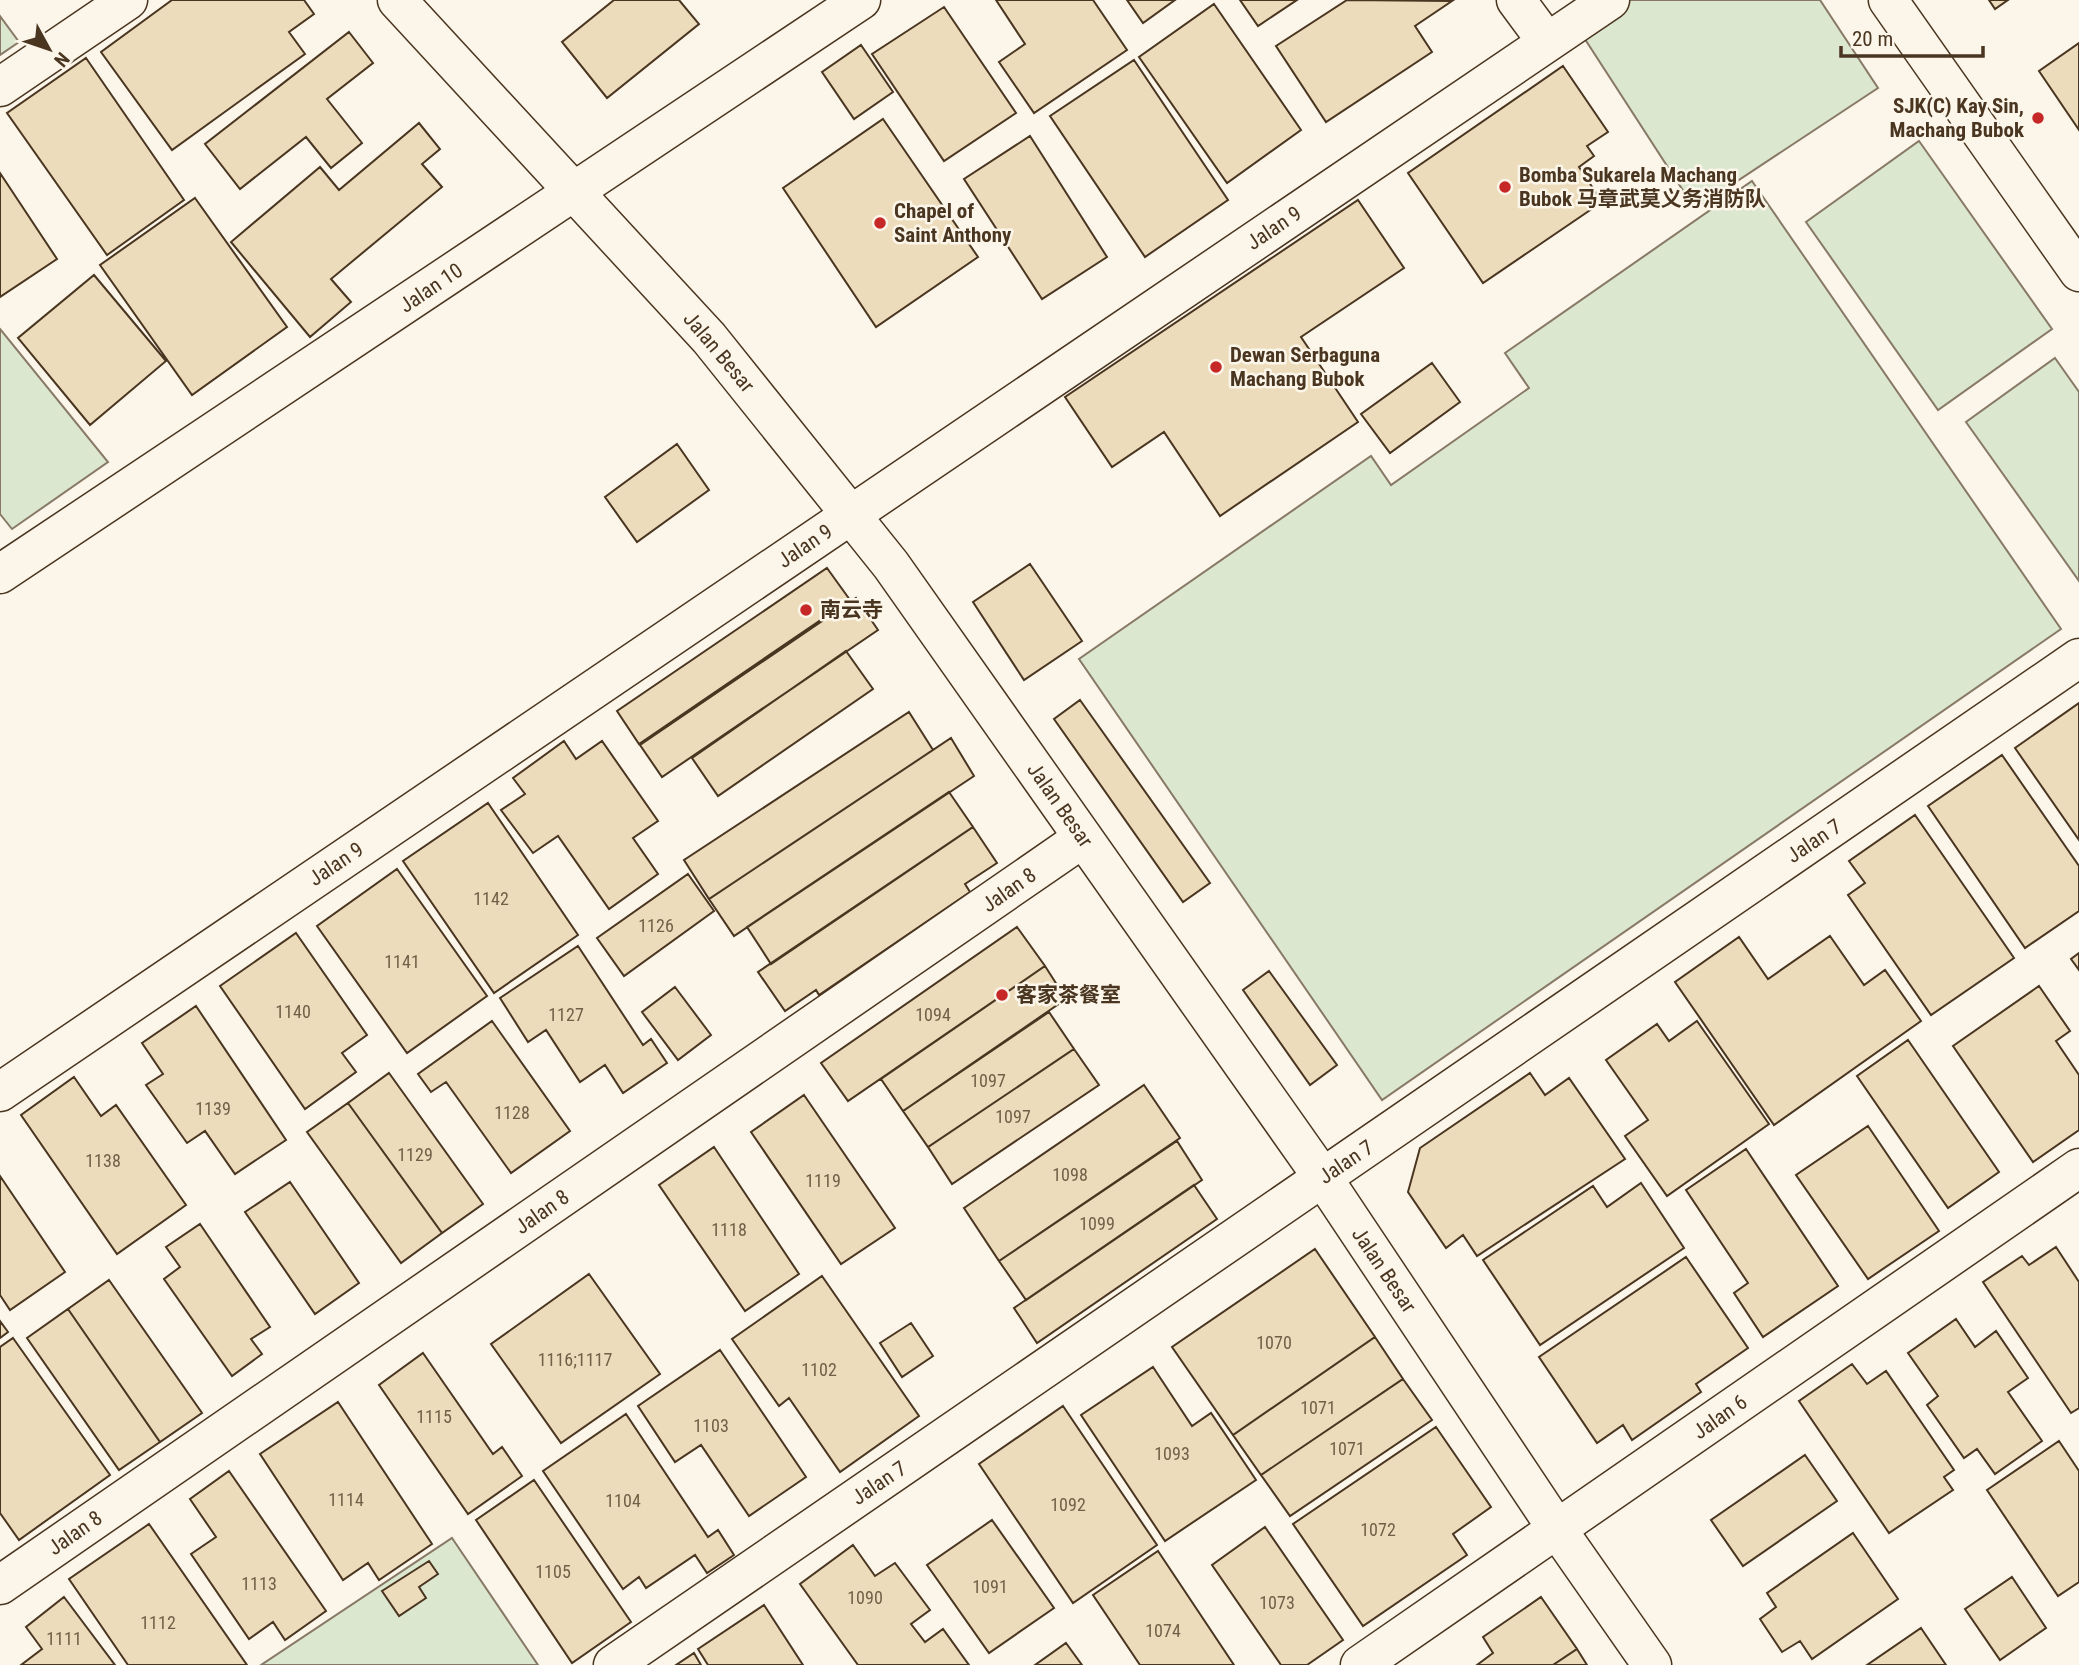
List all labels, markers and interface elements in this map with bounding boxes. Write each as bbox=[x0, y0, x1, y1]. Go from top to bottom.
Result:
north arrow bbox=[14, 14, 84, 84]
scale bar bbox=[1841, 14, 1983, 58]
text: 20 m bbox=[1852, 27, 1893, 51]
text: N bbox=[49, 48, 74, 71]
place label: SJK(C) Kay Sin, Machang Bubok bbox=[1890, 94, 2025, 142]
marker: SJK(C) Kay Sin, Machang Bubok bbox=[2030, 110, 2046, 126]
place label: Bomba Sukarela Machang Bubok 马章武莫义务消防队 bbox=[1519, 163, 1766, 211]
marker: Bomba Sukarela Machang Bubok 马章武莫义务消防队 bbox=[1497, 179, 1513, 195]
place label: Chapel of Saint Anthony bbox=[894, 199, 1012, 247]
street label: Jalan 9 bbox=[1242, 201, 1306, 255]
marker: Chapel of Saint Anthony bbox=[872, 215, 888, 231]
street label: Jalan 10 bbox=[395, 258, 467, 318]
street label: Jalan Besar bbox=[678, 307, 760, 397]
place label: Dewan Serbaguna Machang Bubok bbox=[1230, 343, 1380, 391]
marker: Dewan Serbaguna Machang Bubok bbox=[1208, 359, 1224, 375]
street label: Jalan 9 bbox=[773, 519, 837, 573]
place label: 南云寺 bbox=[820, 598, 883, 622]
marker: 南云寺 bbox=[798, 602, 814, 618]
street label: Jalan Besar bbox=[1022, 758, 1098, 852]
street label: Jalan 7 bbox=[1782, 814, 1846, 868]
street label: Jalan 9 bbox=[304, 837, 368, 891]
street label: Jalan 8 bbox=[977, 863, 1041, 917]
house number: 1142 bbox=[473, 888, 509, 909]
house number: 1126 bbox=[638, 915, 674, 936]
house number: 1141 bbox=[384, 951, 420, 972]
place label: 客家茶餐室 bbox=[1016, 983, 1121, 1007]
marker: 客家茶餐室 bbox=[994, 987, 1010, 1003]
house number: 1140 bbox=[275, 1001, 311, 1022]
house number: 1127 bbox=[548, 1004, 584, 1025]
house number: 1094 bbox=[915, 1004, 951, 1025]
house number: 1097 bbox=[970, 1070, 1006, 1091]
house number: 1139 bbox=[195, 1098, 231, 1119]
house number: 1128 bbox=[494, 1102, 530, 1123]
house number: 1097 bbox=[995, 1106, 1031, 1127]
street label: Jalan 7 bbox=[1314, 1135, 1378, 1189]
house number: 1129 bbox=[397, 1144, 433, 1165]
house number: 1138 bbox=[85, 1150, 121, 1171]
house number: 1098 bbox=[1052, 1164, 1088, 1185]
house number: 1119 bbox=[805, 1170, 841, 1191]
street label: Jalan 8 bbox=[510, 1185, 574, 1239]
house number: 1099 bbox=[1079, 1213, 1115, 1234]
house number: 1118 bbox=[711, 1219, 747, 1240]
street label: Jalan Besar bbox=[1347, 1223, 1421, 1317]
house number: 1070 bbox=[1256, 1332, 1292, 1353]
house number: 1116;1117 bbox=[538, 1349, 612, 1370]
house number: 1102 bbox=[801, 1359, 837, 1380]
street label: Jalan 6 bbox=[1688, 1390, 1752, 1444]
house number: 1071 bbox=[1300, 1397, 1336, 1418]
house number: 1115 bbox=[416, 1406, 452, 1427]
house number: 1103 bbox=[693, 1415, 729, 1436]
house number: 1071 bbox=[1329, 1438, 1365, 1459]
house number: 1093 bbox=[1154, 1443, 1190, 1464]
street label: Jalan 7 bbox=[847, 1456, 911, 1510]
house number: 1114 bbox=[328, 1489, 364, 1510]
house number: 1104 bbox=[605, 1490, 641, 1511]
house number: 1092 bbox=[1050, 1494, 1086, 1515]
street label: Jalan 8 bbox=[43, 1506, 107, 1560]
house number: 1072 bbox=[1360, 1519, 1396, 1540]
house number: 1105 bbox=[535, 1561, 571, 1582]
house number: 1113 bbox=[241, 1573, 277, 1594]
house number: 1091 bbox=[972, 1576, 1008, 1597]
house number: 1090 bbox=[847, 1587, 883, 1608]
house number: 1073 bbox=[1259, 1592, 1295, 1613]
house number: 1112 bbox=[140, 1612, 176, 1633]
house number: 1074 bbox=[1145, 1620, 1181, 1641]
house number: 1111 bbox=[46, 1628, 82, 1649]

